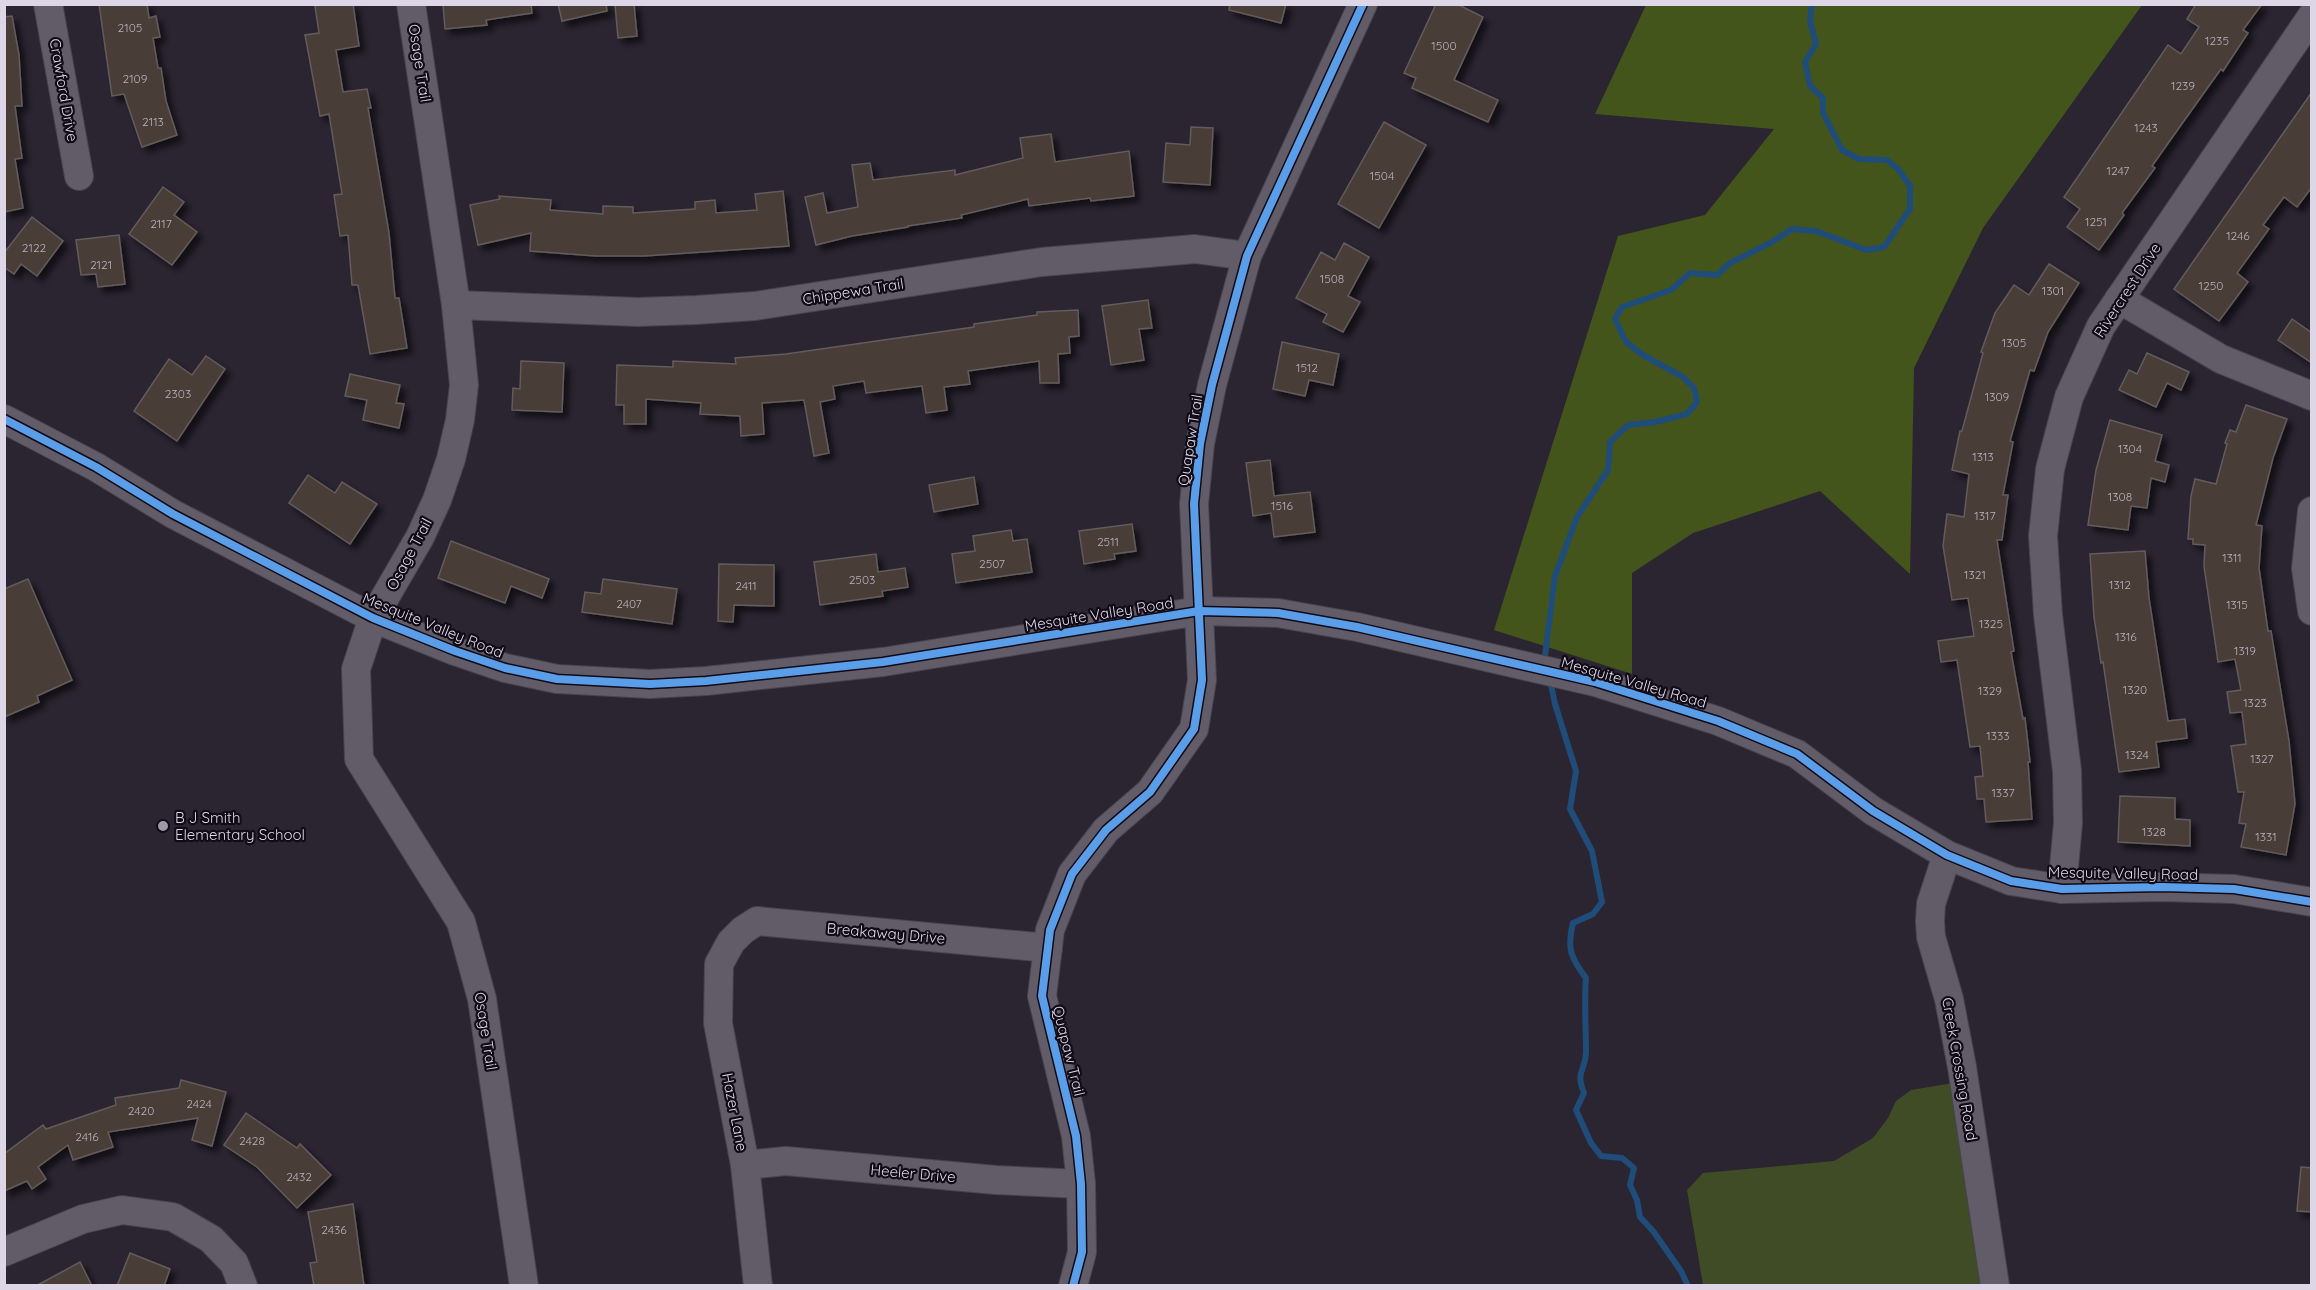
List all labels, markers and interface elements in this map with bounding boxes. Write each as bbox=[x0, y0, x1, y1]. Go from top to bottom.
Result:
house number: 2105 bbox=[118, 20, 142, 35]
street label: Osage Trail bbox=[404, 23, 436, 103]
house number: 1235 bbox=[2205, 33, 2229, 48]
street label: Crawford Drive bbox=[46, 37, 82, 143]
house number: 1500 bbox=[1431, 38, 1457, 53]
house number: 2109 bbox=[123, 71, 148, 86]
house number: 1239 bbox=[2171, 78, 2195, 93]
house number: 2113 bbox=[142, 114, 164, 129]
house number: 1243 bbox=[2134, 120, 2158, 135]
house number: 1247 bbox=[2106, 163, 2130, 178]
house number: 1504 bbox=[1370, 168, 1394, 183]
house number: 1251 bbox=[2085, 214, 2107, 229]
house number: 2117 bbox=[150, 216, 172, 231]
house number: 1246 bbox=[2226, 228, 2250, 243]
street label: Rivercrest Drive bbox=[2089, 239, 2165, 341]
house number: 2122 bbox=[22, 240, 47, 255]
house number: 2121 bbox=[90, 257, 112, 272]
house number: 1508 bbox=[1320, 271, 1344, 286]
street label: Chippewa Trail bbox=[801, 274, 905, 308]
house number: 1250 bbox=[2199, 278, 2223, 293]
house number: 1301 bbox=[2042, 283, 2064, 298]
house number: 1305 bbox=[2002, 335, 2026, 350]
house number: 1512 bbox=[1296, 360, 1318, 375]
house number: 2303 bbox=[165, 386, 191, 401]
house number: 1309 bbox=[1985, 389, 2010, 404]
street label: Quapaw Trail bbox=[1173, 393, 1207, 487]
house number: 1304 bbox=[2118, 441, 2142, 456]
house number: 1313 bbox=[1972, 449, 1994, 464]
house number: 1308 bbox=[2108, 489, 2132, 504]
house number: 1516 bbox=[1271, 498, 1293, 513]
house number: 1317 bbox=[1974, 508, 1996, 523]
street label: Osage Trail bbox=[382, 515, 436, 593]
house number: 2511 bbox=[1097, 534, 1119, 549]
house number: 1311 bbox=[2222, 550, 2242, 565]
house number: 2507 bbox=[979, 556, 1005, 571]
house number: 1321 bbox=[1964, 567, 1986, 582]
house number: 2503 bbox=[849, 572, 875, 587]
house number: 1312 bbox=[2109, 577, 2131, 592]
house number: 2411 bbox=[735, 578, 757, 593]
street label: Mesquite Valley Road bbox=[360, 588, 506, 662]
street label: Mesquite Valley Road bbox=[1023, 593, 1175, 635]
house number: 2407 bbox=[616, 596, 642, 611]
house number: 1315 bbox=[2226, 597, 2248, 612]
house number: 1325 bbox=[1979, 616, 2003, 631]
house number: 1316 bbox=[2115, 629, 2137, 644]
house number: 1319 bbox=[2234, 643, 2256, 658]
street label: Mesquite Valley Road bbox=[1559, 652, 1709, 712]
house number: 1320 bbox=[2123, 682, 2147, 697]
house number: 1329 bbox=[1978, 683, 2002, 698]
house number: 1323 bbox=[2243, 695, 2267, 710]
house number: 1333 bbox=[1986, 728, 2010, 743]
house number: 1324 bbox=[2125, 747, 2149, 762]
house number: 1327 bbox=[2250, 751, 2274, 766]
house number: 1337 bbox=[1991, 785, 2015, 800]
place label: B J Smith Elementary School bbox=[175, 808, 305, 844]
marker: B J Smith Elementary School bbox=[156, 819, 170, 833]
house number: 1328 bbox=[2142, 824, 2166, 839]
house number: 1331 bbox=[2255, 829, 2277, 844]
street label: Mesquite Valley Road bbox=[2048, 862, 2198, 884]
street label: Breakaway Drive bbox=[826, 918, 946, 948]
street label: Osage Trail bbox=[470, 991, 502, 1071]
street label: Creek Crossing Road bbox=[1938, 996, 1982, 1142]
street label: Quapaw Trail bbox=[1049, 1004, 1089, 1098]
street label: Hazer Lane bbox=[718, 1071, 752, 1153]
house number: 2424 bbox=[186, 1096, 212, 1111]
house number: 2420 bbox=[128, 1103, 154, 1118]
house number: 2416 bbox=[75, 1129, 99, 1144]
house number: 2428 bbox=[239, 1133, 265, 1148]
street label: Heeler Drive bbox=[870, 1160, 956, 1186]
house number: 2432 bbox=[286, 1169, 312, 1184]
house number: 2436 bbox=[321, 1222, 347, 1237]

